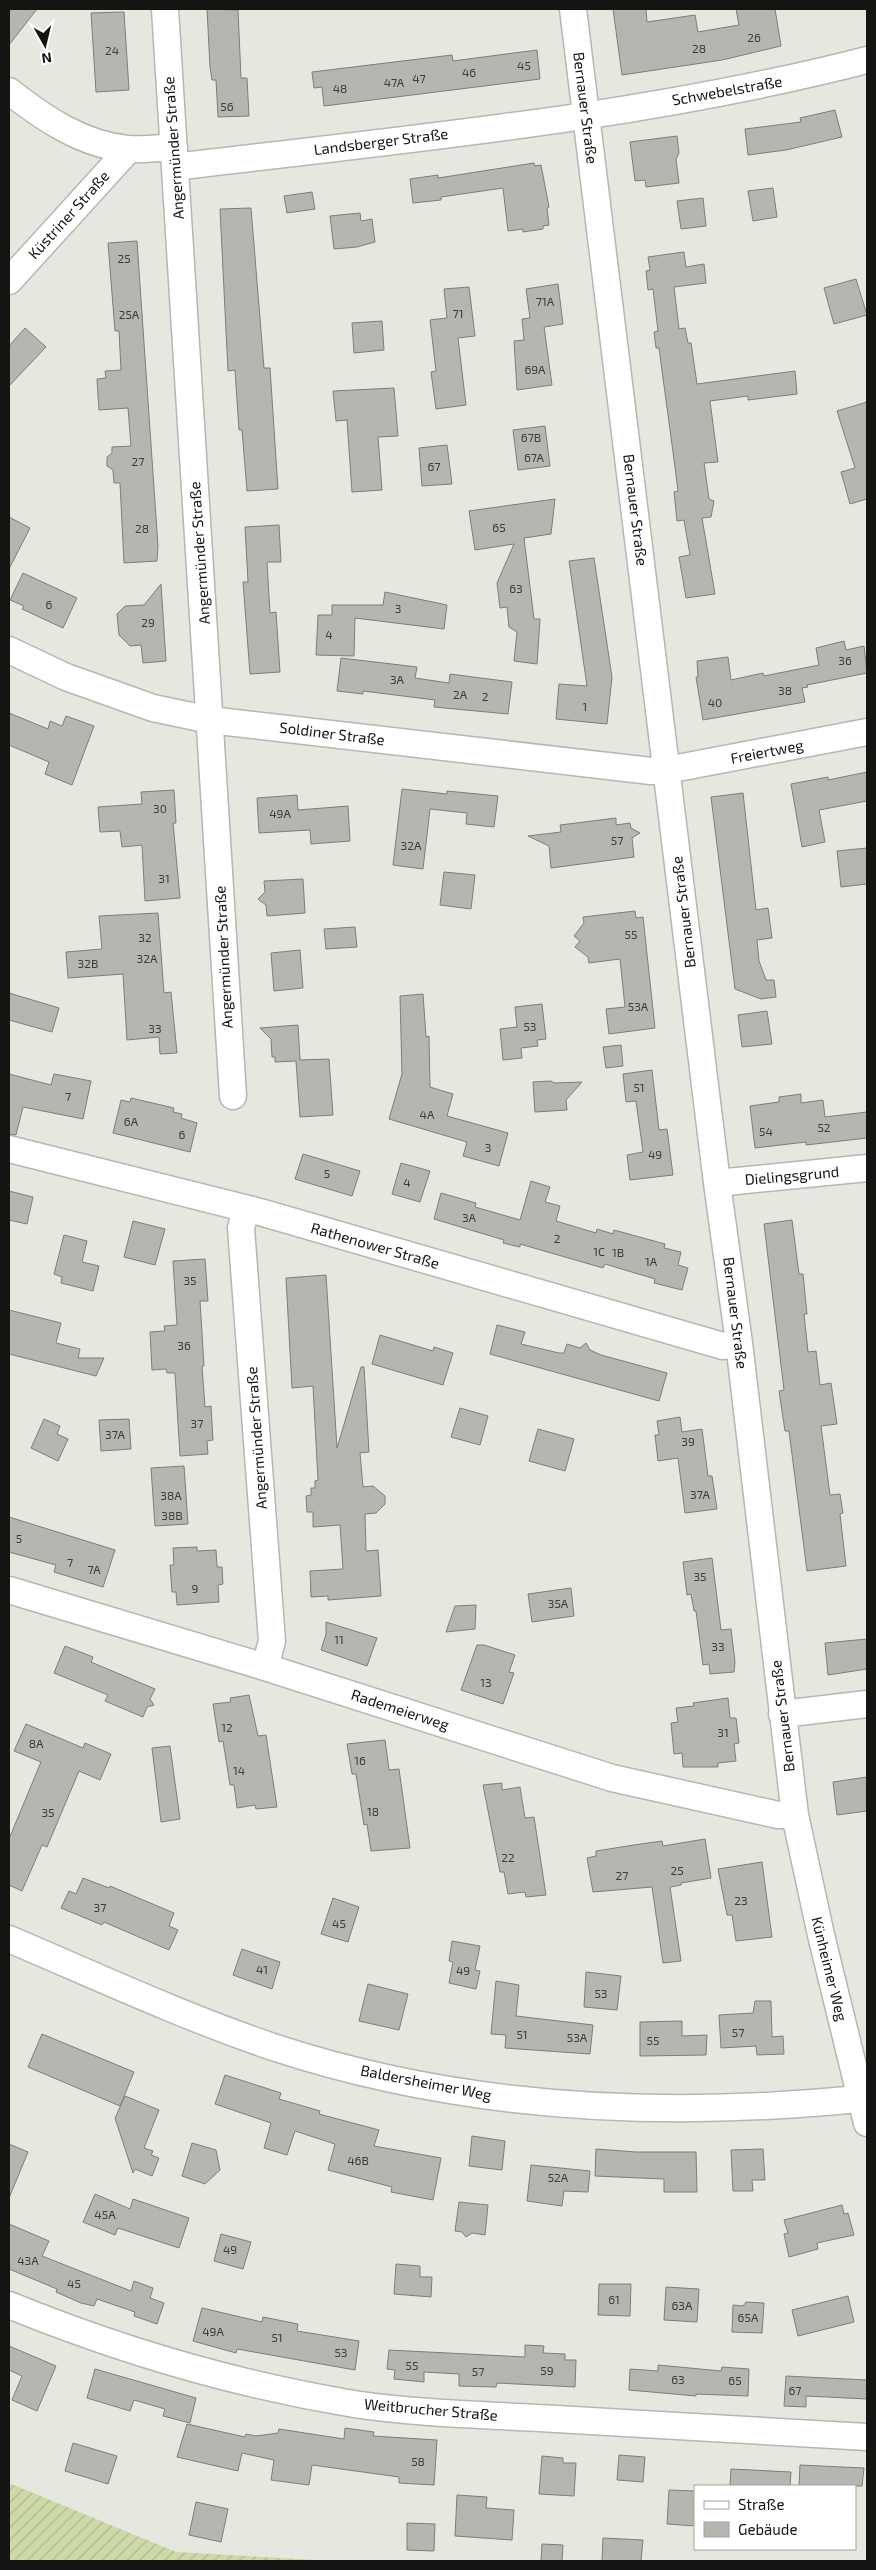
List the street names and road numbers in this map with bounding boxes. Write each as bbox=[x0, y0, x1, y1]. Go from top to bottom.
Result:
street label: Bernauer Straße bbox=[570, 51, 602, 165]
street label: Schwebelstraße bbox=[670, 71, 783, 109]
street label: Angermünder Straße bbox=[159, 76, 187, 220]
street label: Landsberger Straße bbox=[313, 124, 449, 158]
street label: Küstriner Straße bbox=[24, 166, 113, 262]
street label: Bernauer Straße bbox=[620, 453, 652, 567]
street label: Angermünder Straße bbox=[185, 481, 213, 625]
street label: Soldiner Straße bbox=[278, 718, 386, 748]
street label: Freiertweg bbox=[729, 735, 805, 767]
street label: Bernauer Straße bbox=[667, 855, 699, 969]
street label: Angermünder Straße bbox=[210, 885, 236, 1029]
street label: Dielingsgrund bbox=[744, 1162, 840, 1188]
street label: Rathenower Straße bbox=[309, 1218, 442, 1272]
street label: Bernauer Straße bbox=[720, 1256, 752, 1370]
street label: Angermünder Straße bbox=[242, 1366, 270, 1510]
street label: Bernauer Straße bbox=[766, 1659, 798, 1773]
street label: Rademeierweg bbox=[349, 1685, 452, 1734]
street label: Künheimer Weg bbox=[808, 1915, 852, 2023]
street label: Baldersheimer Weg bbox=[359, 2060, 494, 2104]
street label: Weitbrucher Straße bbox=[363, 2394, 499, 2424]

